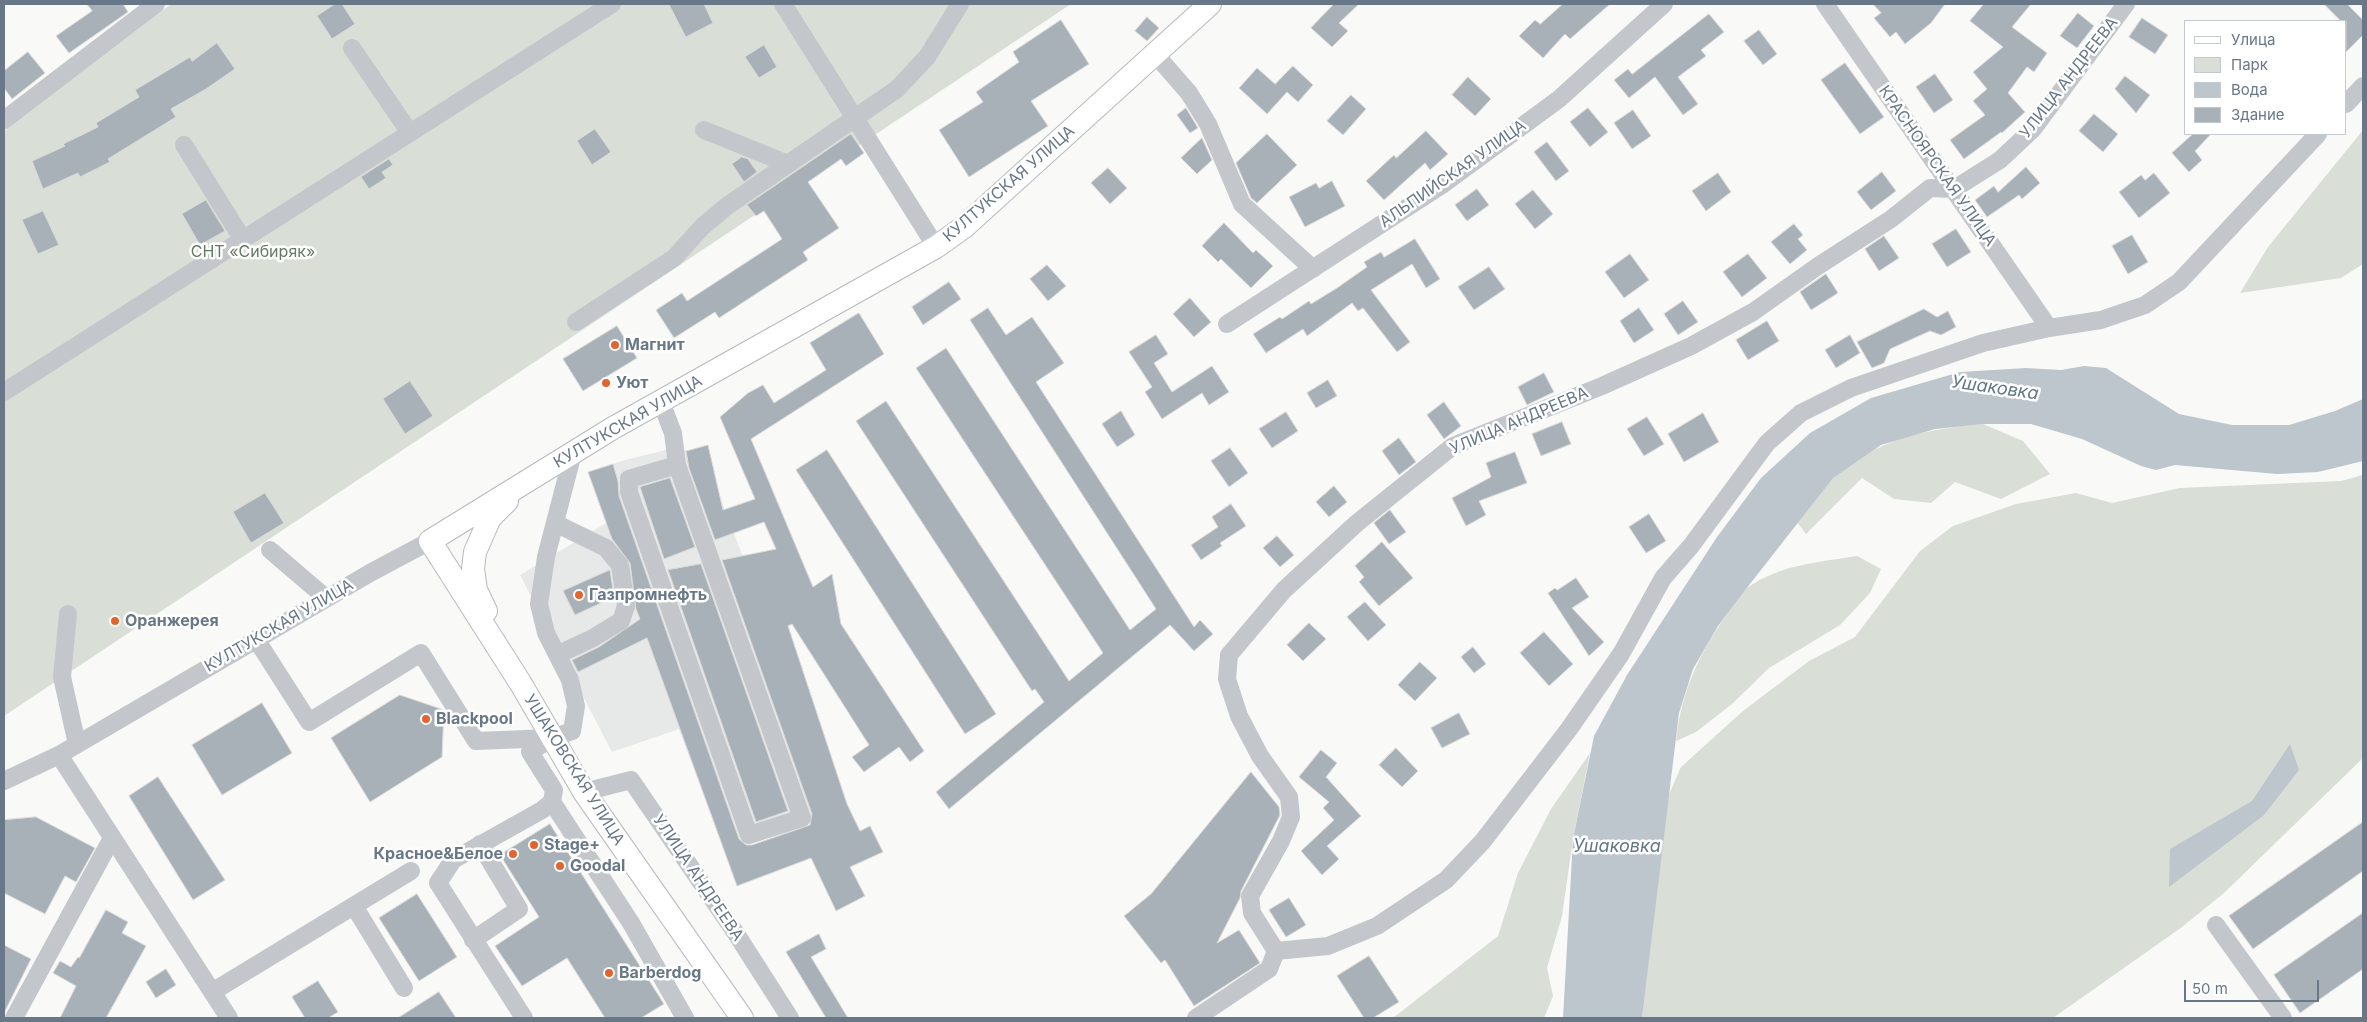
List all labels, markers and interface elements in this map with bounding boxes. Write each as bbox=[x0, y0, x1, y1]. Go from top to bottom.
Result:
street label: УЛИЦА АНДРЕЕВА bbox=[2016, 14, 2122, 142]
legend bbox=[2184, 20, 2347, 135]
text: Улица bbox=[2231, 30, 2275, 49]
text: Парк bbox=[2231, 55, 2268, 74]
text: Вода bbox=[2231, 80, 2268, 99]
street label: КРАСНОЯРСКАЯ УЛИЦА bbox=[1874, 82, 2000, 250]
text: Здание bbox=[2231, 105, 2285, 124]
street label: АЛЬПИЙСКАЯ УЛИЦА bbox=[1376, 116, 1530, 232]
street label: КУЛТУКСКАЯ УЛИЦА bbox=[939, 122, 1079, 246]
park label: СНТ «Сибиряк» bbox=[191, 242, 315, 262]
place label: Магнит bbox=[625, 335, 685, 355]
marker: Магнит bbox=[609, 339, 621, 351]
water label: Ушаковка bbox=[1950, 371, 2040, 405]
street label: КУЛТУКСКАЯ УЛИЦА bbox=[550, 372, 706, 472]
place label: Уют bbox=[616, 373, 649, 393]
marker: Уют bbox=[600, 377, 612, 389]
street label: УЛИЦА АНДРЕЕВА bbox=[1447, 383, 1591, 459]
street label: КУЛТУКСКАЯ УЛИЦА bbox=[201, 576, 357, 676]
place label: Газпромнефть bbox=[589, 585, 707, 605]
marker: Газпромнефть bbox=[573, 589, 585, 601]
place label: Оранжерея bbox=[125, 611, 219, 631]
marker: Оранжерея bbox=[109, 615, 121, 627]
street label: УШАКОВСКАЯ УЛИЦА bbox=[520, 691, 628, 849]
place label: Blackpool bbox=[436, 709, 513, 729]
marker: Blackpool bbox=[420, 713, 432, 725]
street label: УЛИЦА АНДРЕЕВА bbox=[649, 811, 747, 945]
place label: Stage+ bbox=[544, 835, 600, 855]
water label: Ушаковка bbox=[1573, 836, 1661, 858]
marker: Stage+ bbox=[528, 839, 540, 851]
place label: Красное&Белое bbox=[374, 844, 503, 864]
marker: Красное&Белое bbox=[507, 848, 519, 860]
place label: Goodal bbox=[570, 856, 625, 876]
marker: Goodal bbox=[554, 860, 566, 872]
place label: Barberdog bbox=[619, 963, 701, 983]
marker: Barberdog bbox=[603, 967, 615, 979]
scale bar bbox=[2187, 970, 2322, 1002]
text: 50 m bbox=[2192, 979, 2228, 998]

